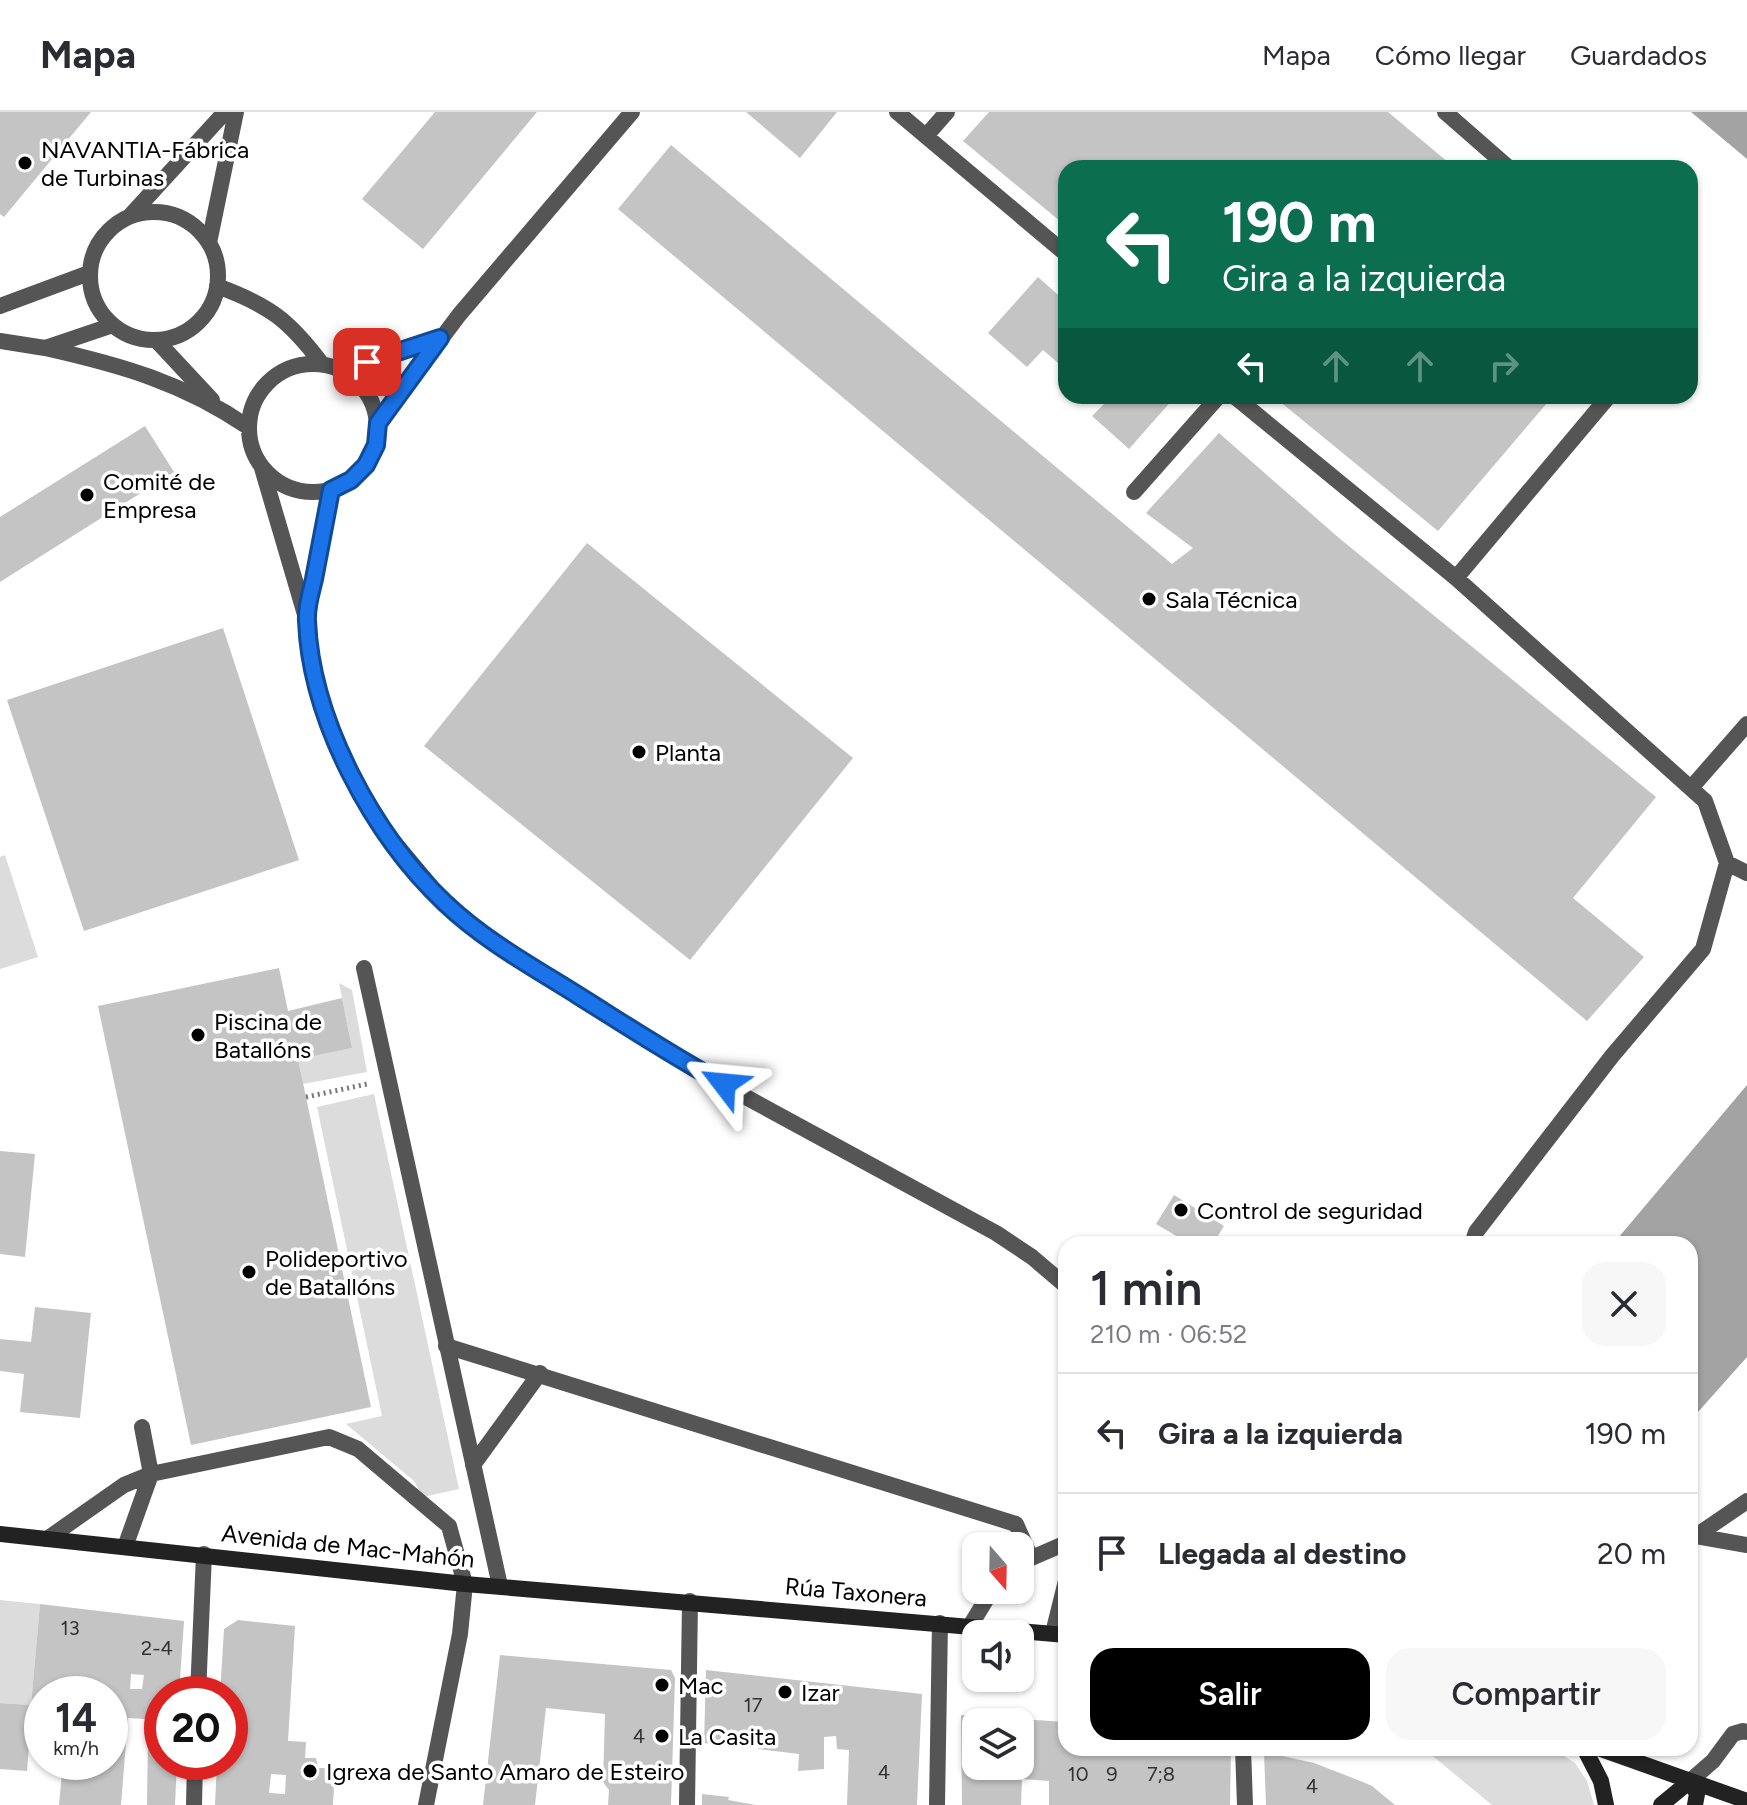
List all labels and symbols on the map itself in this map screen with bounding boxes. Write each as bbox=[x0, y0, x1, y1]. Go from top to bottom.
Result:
place label: NAVANTIA-Fábrica de Turbinas bbox=[41, 135, 249, 192]
marker: NAVANTIA-Fábrica de Turbinas bbox=[16, 154, 34, 172]
pin bbox=[333, 328, 401, 396]
place label: Comité de Empresa bbox=[103, 467, 215, 524]
marker: Comité de Empresa bbox=[78, 486, 96, 504]
place label: Sala Técnica bbox=[1165, 585, 1298, 614]
marker: Sala Técnica bbox=[1140, 590, 1158, 608]
place label: Planta bbox=[655, 738, 721, 767]
marker: Planta bbox=[630, 743, 648, 761]
place label: Piscina de Batallóns bbox=[214, 1007, 322, 1064]
marker: Piscina de Batallóns bbox=[189, 1026, 207, 1044]
position arrow bbox=[682, 1042, 766, 1126]
place label: Control de seguridad bbox=[1197, 1196, 1423, 1225]
marker: Control de seguridad bbox=[1172, 1201, 1190, 1219]
place label: Polideportivo de Batallóns bbox=[265, 1244, 408, 1301]
marker: Polideportivo de Batallóns bbox=[240, 1263, 258, 1281]
street label: Avenida de Mac-Mahón bbox=[220, 1518, 476, 1574]
north arrow bbox=[962, 1532, 1034, 1604]
street label: Rúa Taxonera bbox=[784, 1571, 928, 1613]
house number: 13 bbox=[60, 1616, 80, 1640]
house number: 2-4 bbox=[141, 1636, 173, 1660]
place label: Mac bbox=[678, 1671, 724, 1700]
speed limit sign: 20 bbox=[144, 1676, 248, 1780]
marker: Mac bbox=[653, 1676, 671, 1694]
place label: Izar bbox=[801, 1678, 840, 1707]
marker: Izar bbox=[776, 1683, 794, 1701]
house number: 17 bbox=[744, 1693, 763, 1717]
place label: La Casita bbox=[678, 1722, 776, 1751]
house number: 4 bbox=[633, 1724, 645, 1748]
marker: La Casita bbox=[653, 1727, 671, 1745]
place label: Igrexa de Santo Amaro de Esteiro bbox=[326, 1757, 685, 1786]
house number: 4 bbox=[878, 1760, 890, 1784]
marker: Igrexa de Santo Amaro de Esteiro bbox=[301, 1762, 319, 1780]
house number: 10 bbox=[1067, 1762, 1089, 1786]
house number: 9 bbox=[1106, 1762, 1118, 1786]
house number: 7;8 bbox=[1147, 1762, 1175, 1786]
house number: 4 bbox=[1306, 1774, 1318, 1798]

